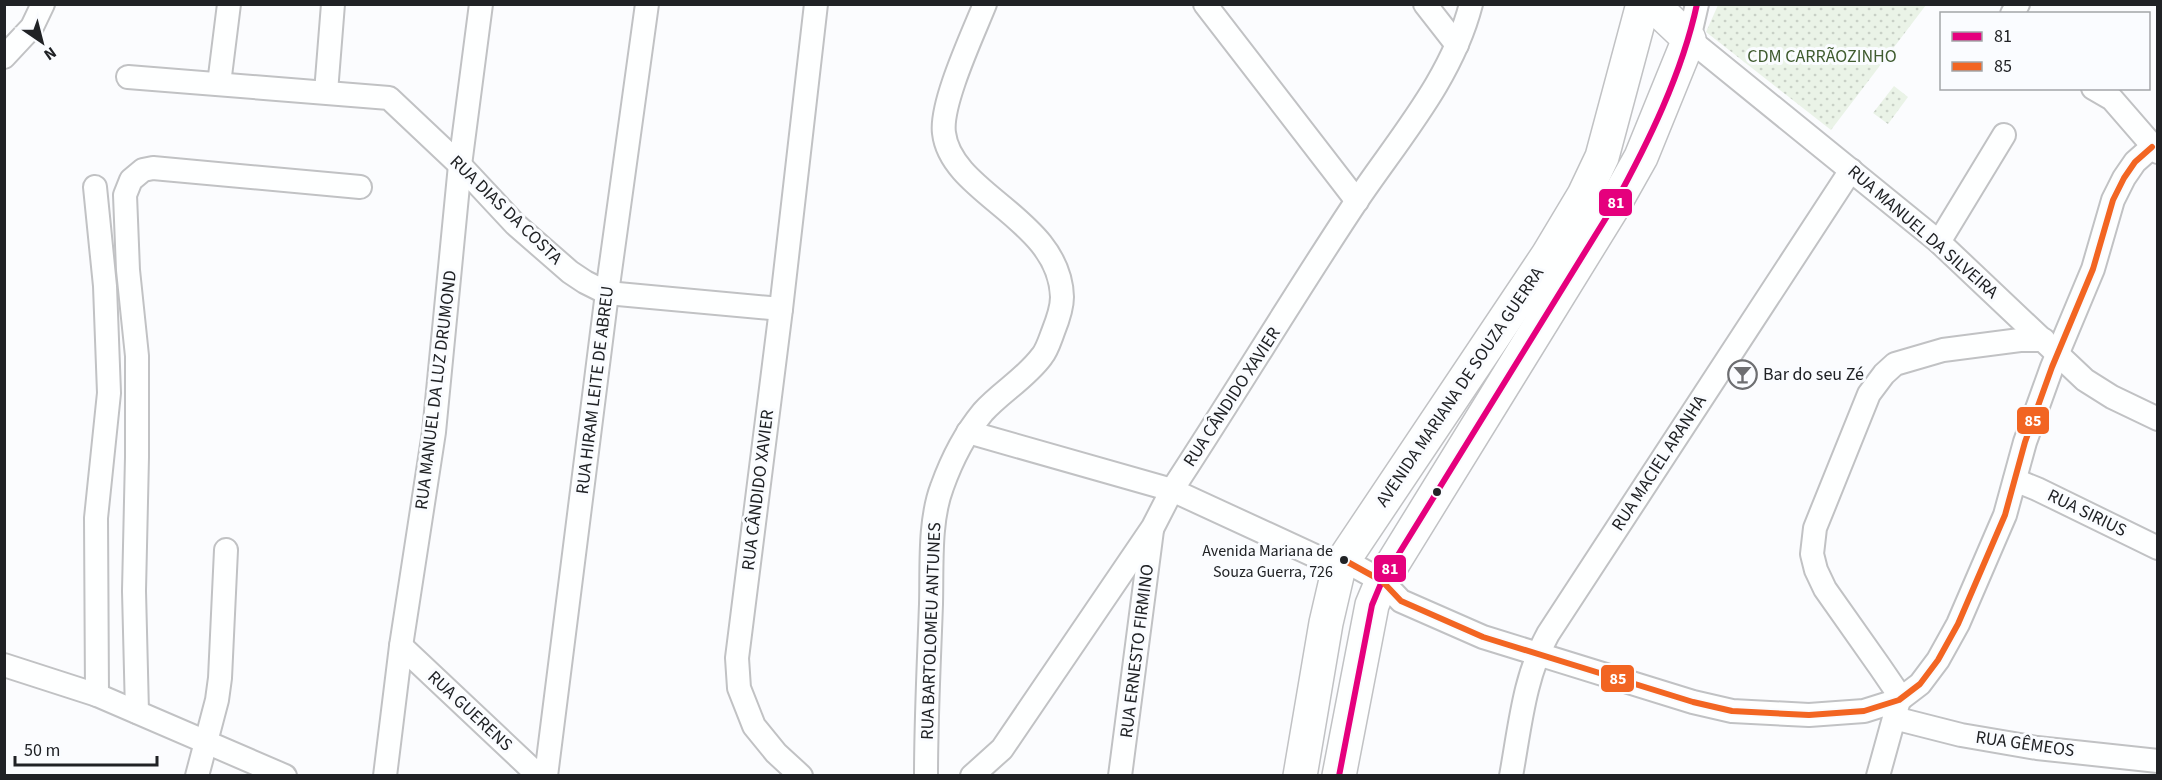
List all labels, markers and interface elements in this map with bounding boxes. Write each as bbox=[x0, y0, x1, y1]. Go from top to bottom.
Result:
north arrow bbox=[12, 12, 72, 72]
legend bbox=[1940, 12, 2150, 90]
text: 81 bbox=[1994, 24, 2012, 49]
text: N bbox=[39, 41, 61, 66]
park label: CDM CARRÃOZINHO bbox=[1747, 44, 1897, 69]
text: 85 bbox=[1994, 54, 2012, 79]
street label: RUA DIAS DA COSTA bbox=[444, 150, 568, 270]
street label: RUA MANUEL DA SILVEIRA bbox=[1842, 159, 2004, 305]
line badge: 81 bbox=[1598, 188, 1633, 217]
text: 81 bbox=[1608, 192, 1624, 214]
street label: AVENIDA MARIANA DE SOUZA GUERRA bbox=[1370, 262, 1550, 512]
street label: RUA MANUEL DA LUZ DRUMOND bbox=[409, 269, 463, 511]
street label: RUA HIRAM LEITE DE ABREU bbox=[570, 284, 620, 496]
street label: RUA CÂNDIDO XAVIER bbox=[1178, 322, 1286, 472]
bar icon: Bar do seu Zé bbox=[1726, 358, 1758, 390]
place label: Bar do seu Zé bbox=[1763, 362, 1864, 387]
street label: RUA MACIEL ARANHA bbox=[1606, 390, 1712, 536]
line badge: 85 bbox=[2016, 406, 2050, 435]
street label: RUA CÂNDIDO XAVIER bbox=[736, 408, 780, 572]
text: 85 bbox=[2025, 410, 2041, 432]
street label: RUA SIRIUS bbox=[2043, 483, 2131, 543]
unlabelled marker bbox=[1431, 486, 1443, 498]
street label: RUA BARTOLOMEU ANTUNES bbox=[915, 522, 947, 740]
place label: Avenida Mariana de Souza Guerra, 726 bbox=[1202, 540, 1333, 583]
marker: Avenida Mariana de Souza Guerra, 726 bbox=[1338, 554, 1350, 566]
line badge: 81 bbox=[1373, 554, 1407, 583]
text: 81 bbox=[1382, 558, 1398, 580]
street label: RUA ERNESTO FIRMINO bbox=[1114, 563, 1160, 739]
line badge: 85 bbox=[1600, 664, 1635, 693]
street label: RUA GUERENS bbox=[422, 665, 518, 757]
text: 85 bbox=[1610, 668, 1626, 690]
street label: RUA GÊMEOS bbox=[1974, 725, 2076, 763]
scale bar bbox=[15, 729, 158, 767]
text: 50 m bbox=[24, 738, 60, 763]

